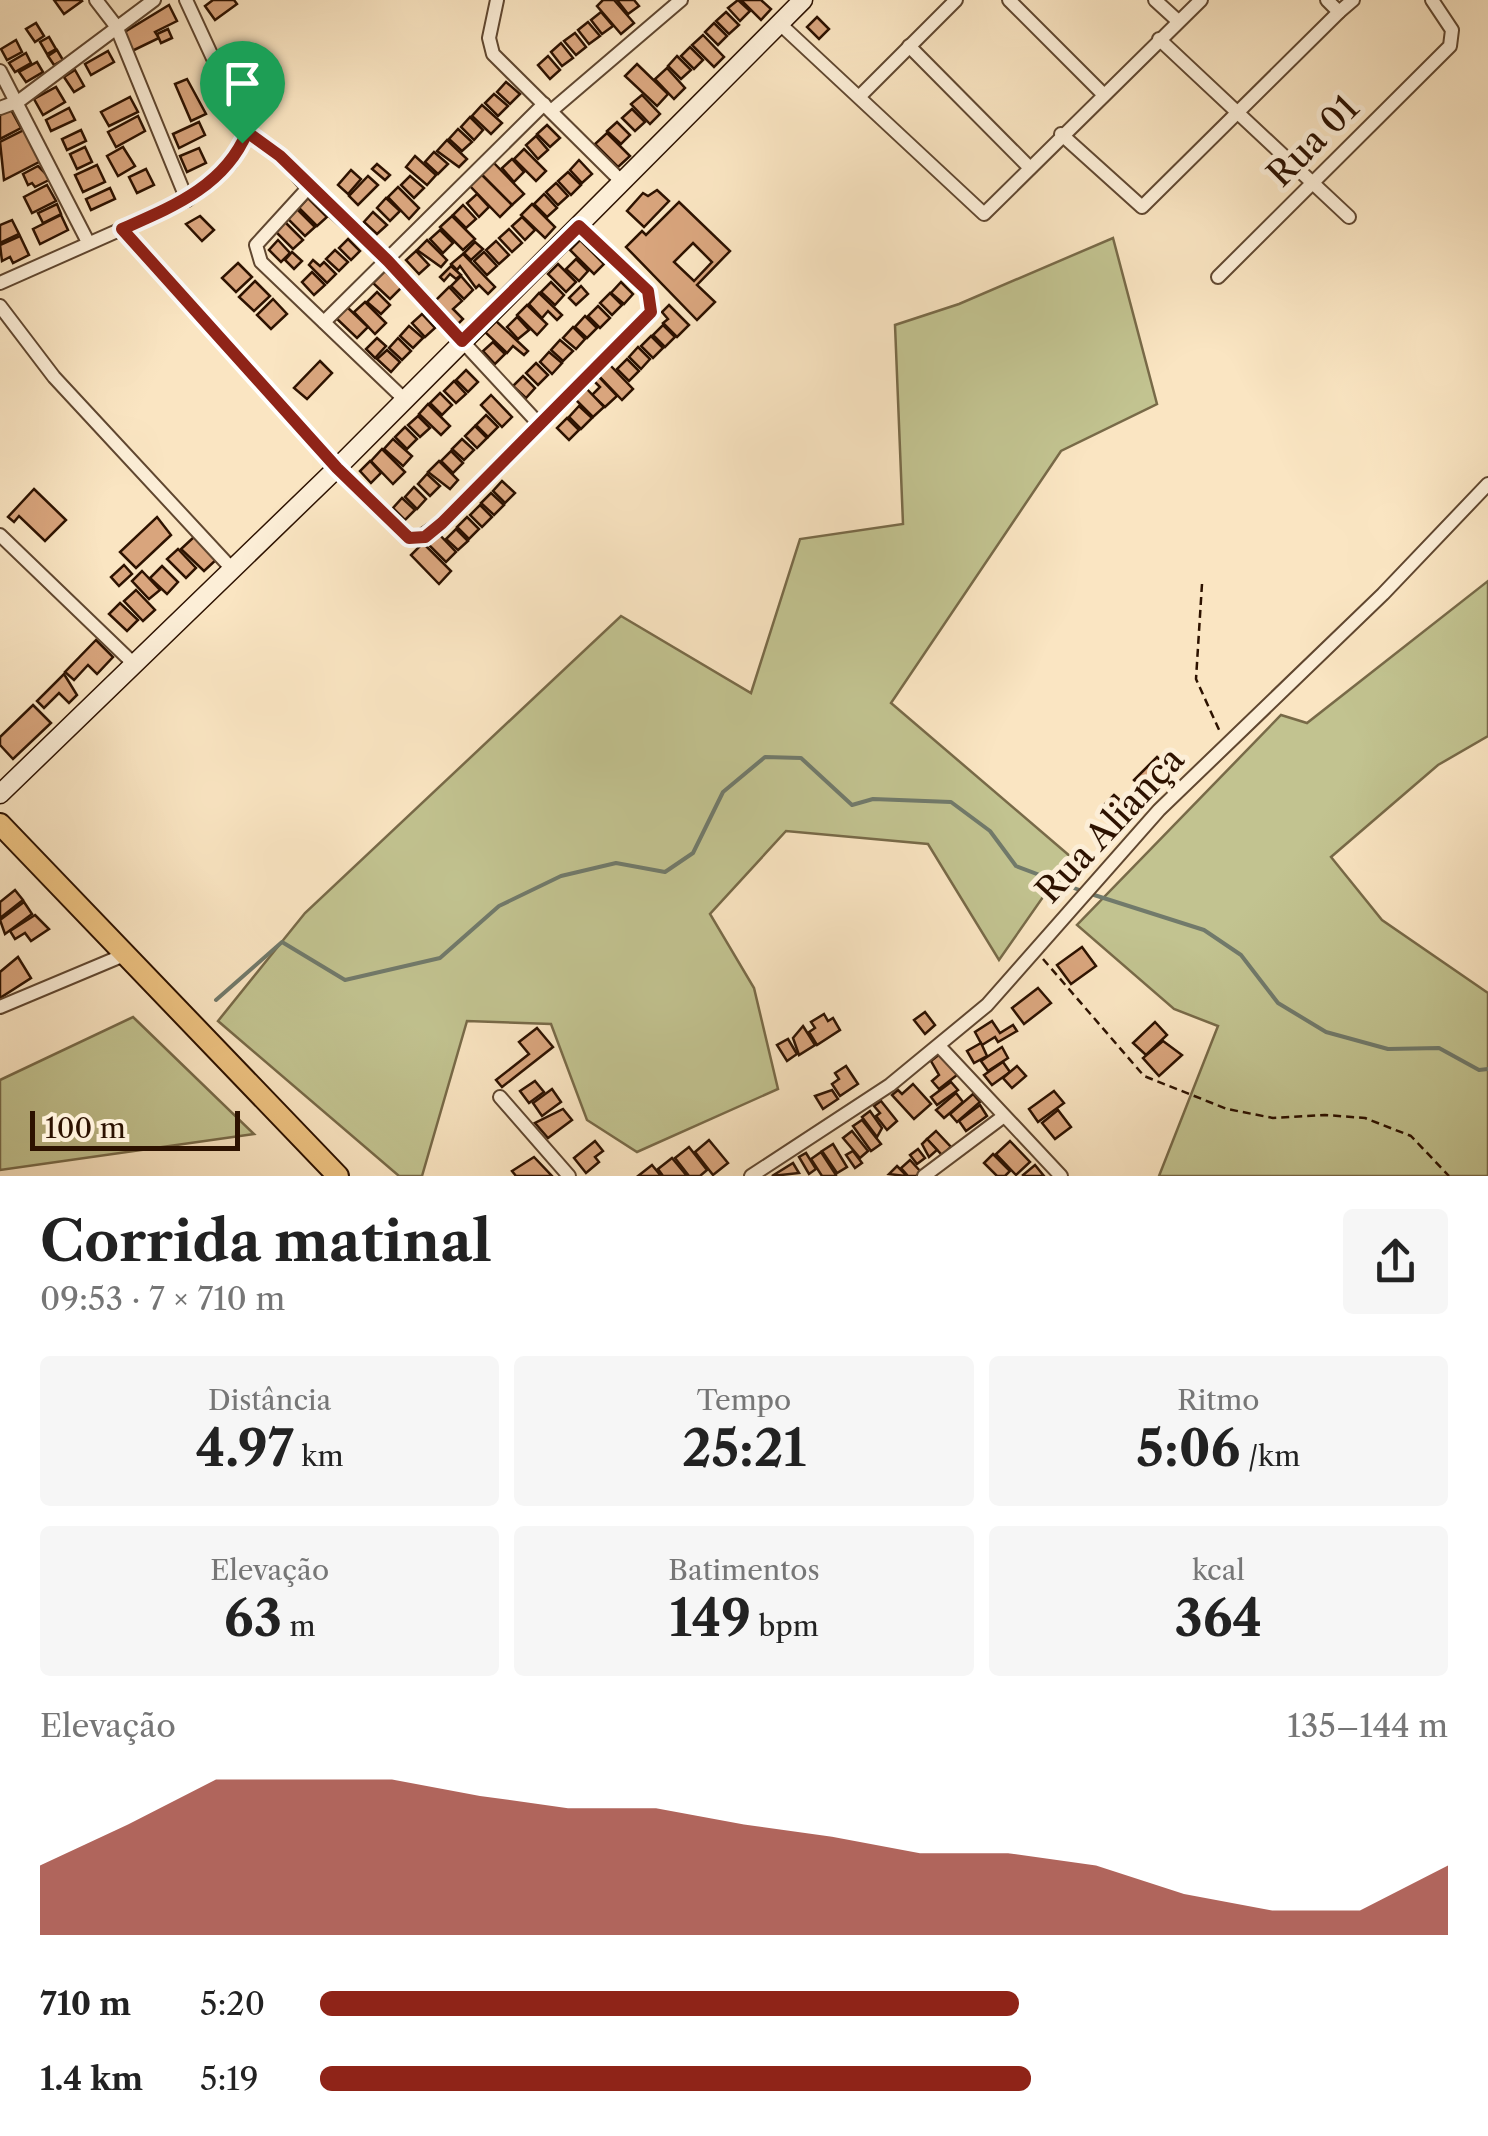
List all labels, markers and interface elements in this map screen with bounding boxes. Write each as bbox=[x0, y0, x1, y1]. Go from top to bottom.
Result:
pin bbox=[200, 41, 285, 144]
icon: arrive bbox=[215, 56, 270, 111]
street label: Rua 01 bbox=[1258, 86, 1367, 195]
street label: Rua Aliança bbox=[1027, 737, 1193, 912]
scale bar bbox=[30, 1106, 240, 1150]
text: 100 m bbox=[45, 1111, 126, 1145]
text: Corrida matinal bbox=[40, 1208, 492, 1275]
button: share bbox=[1343, 1209, 1448, 1314]
text: 09:53 · 7 × 710 m bbox=[40, 1279, 285, 1318]
text: Distância bbox=[208, 1383, 331, 1417]
text: Tempo bbox=[697, 1383, 791, 1417]
text: Ritmo bbox=[1177, 1383, 1259, 1417]
text: 4.97 bbox=[196, 1417, 294, 1479]
text: 25:21 bbox=[682, 1417, 806, 1479]
text: 5:06 bbox=[1136, 1417, 1241, 1479]
text: km bbox=[294, 1439, 344, 1473]
text: /km bbox=[1241, 1439, 1300, 1473]
text: Elevação bbox=[210, 1553, 329, 1587]
text: Batimentos bbox=[668, 1553, 820, 1587]
text: kcal bbox=[1192, 1553, 1245, 1587]
text: 63 bbox=[224, 1587, 282, 1649]
text: 149 bbox=[669, 1587, 751, 1649]
text: 364 bbox=[1174, 1587, 1262, 1649]
text: m bbox=[282, 1609, 316, 1643]
text: bpm bbox=[751, 1609, 819, 1643]
text: Elevação bbox=[40, 1706, 176, 1745]
text: 135–144 m bbox=[1287, 1706, 1448, 1745]
text: 710 m bbox=[40, 1984, 131, 2023]
text: 5:20 bbox=[200, 1984, 265, 2023]
text: 1.4 km bbox=[40, 2059, 143, 2098]
text: 5:19 bbox=[200, 2059, 259, 2098]

